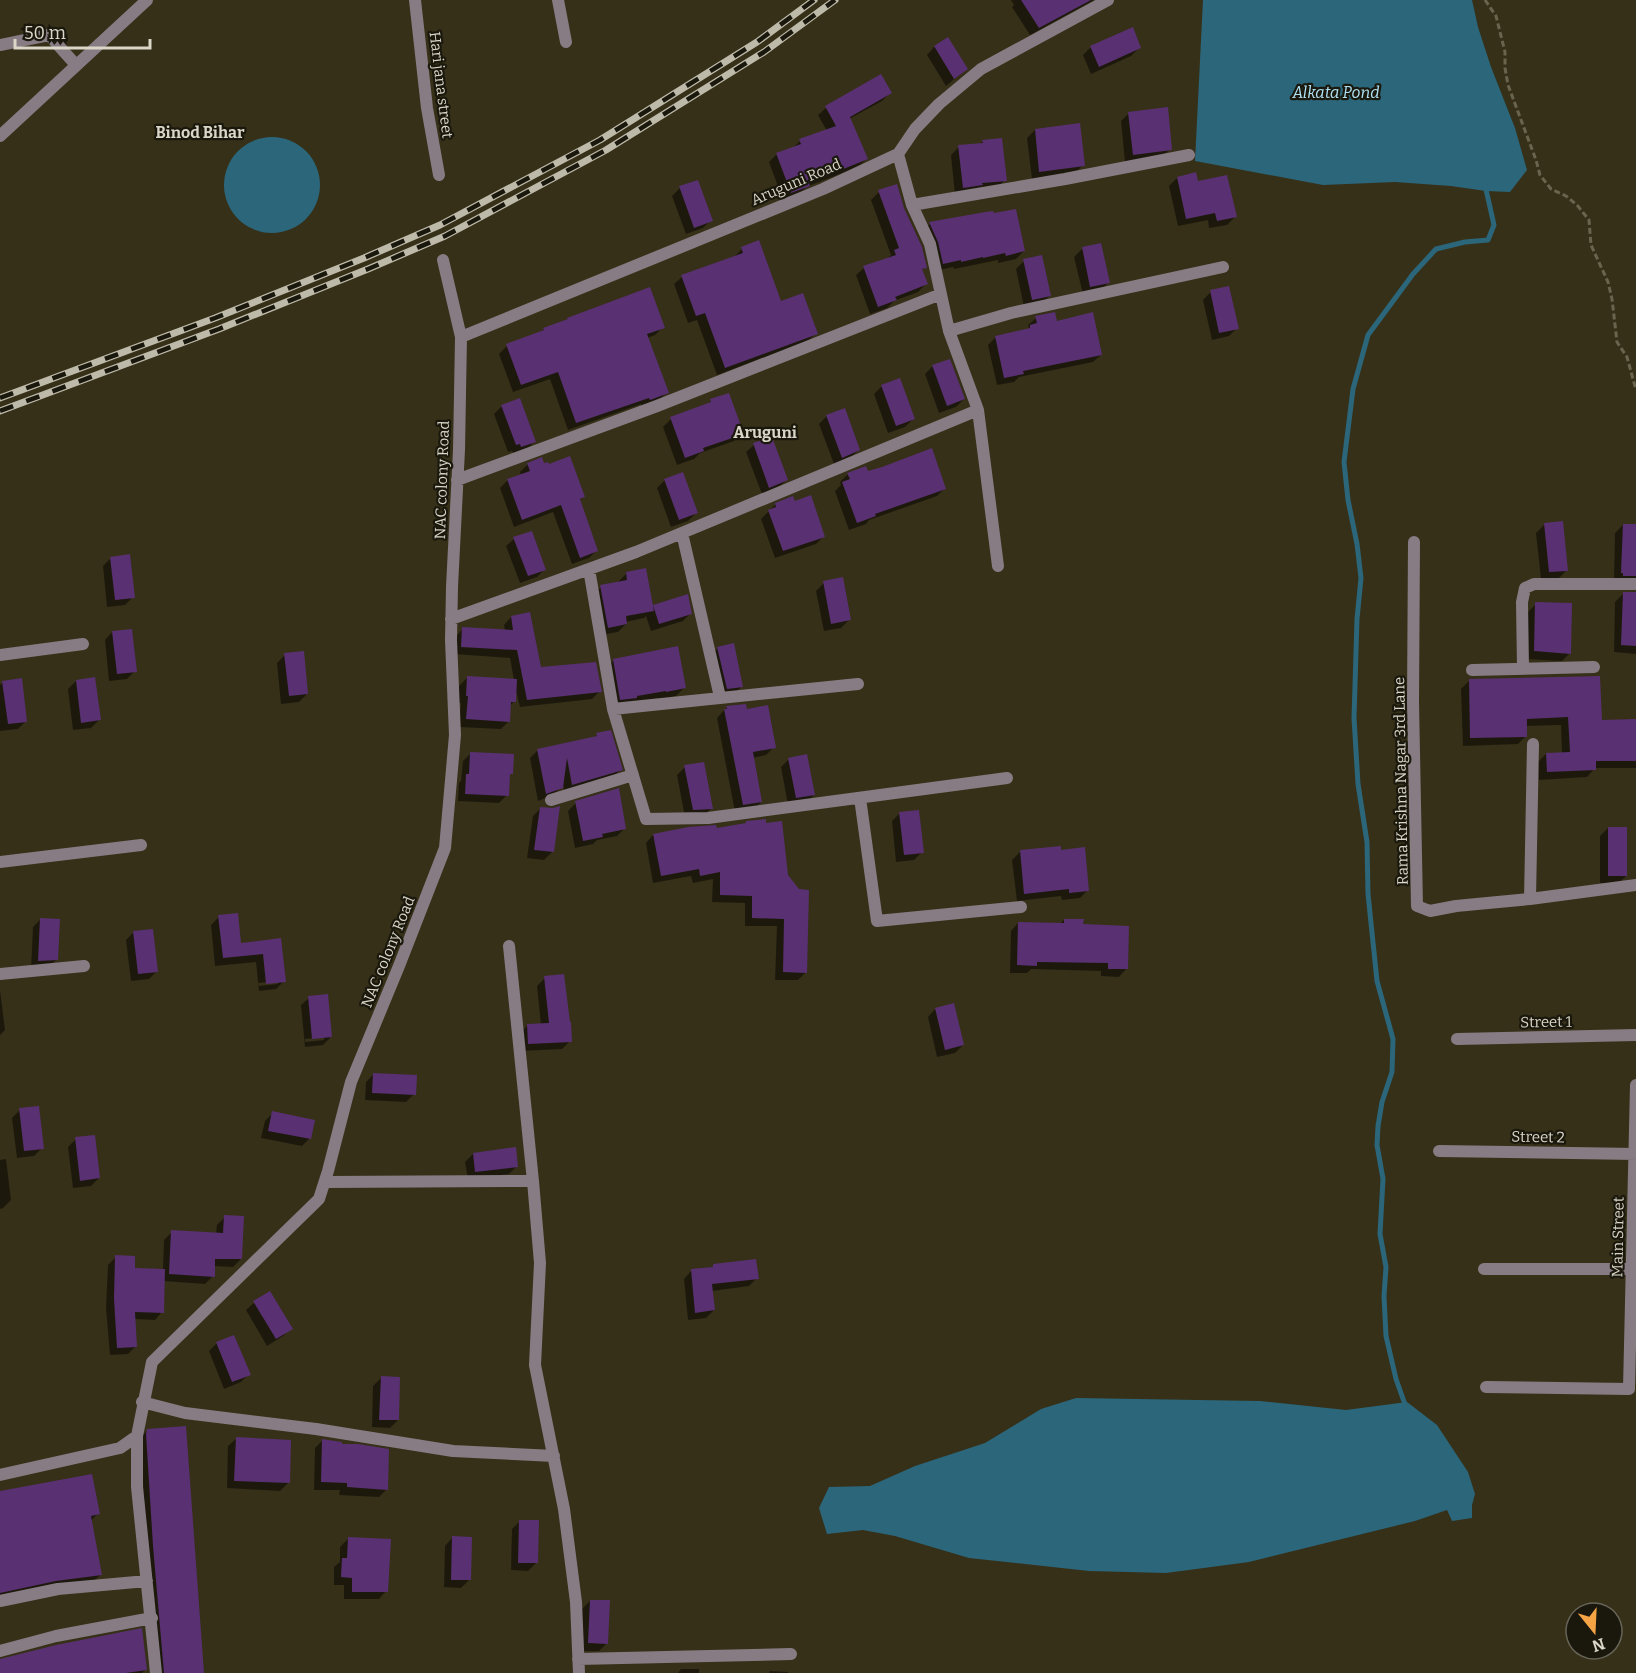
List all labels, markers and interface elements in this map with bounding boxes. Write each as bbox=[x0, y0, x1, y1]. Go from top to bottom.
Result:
scale bar bbox=[15, 12, 150, 50]
text: 50 m bbox=[24, 22, 66, 44]
street label: Hari jana street bbox=[426, 31, 457, 140]
water label: Alkata Pond bbox=[1291, 83, 1380, 102]
district label: Binod Bihar bbox=[155, 123, 245, 142]
street label: Aruguni Road bbox=[748, 155, 844, 209]
street label: NAC colony Road bbox=[431, 420, 453, 540]
district label: Aruguni bbox=[733, 423, 797, 442]
street label: Rama Krishna Nagar 3rd Lane bbox=[1390, 677, 1412, 885]
street label: NAC colony Road bbox=[357, 894, 419, 1010]
street label: Street 1 bbox=[1520, 1013, 1572, 1031]
street label: Street 2 bbox=[1511, 1128, 1565, 1146]
street label: Main Street bbox=[1608, 1196, 1628, 1277]
north arrow bbox=[1564, 1601, 1624, 1661]
text: N bbox=[1590, 1634, 1607, 1656]

